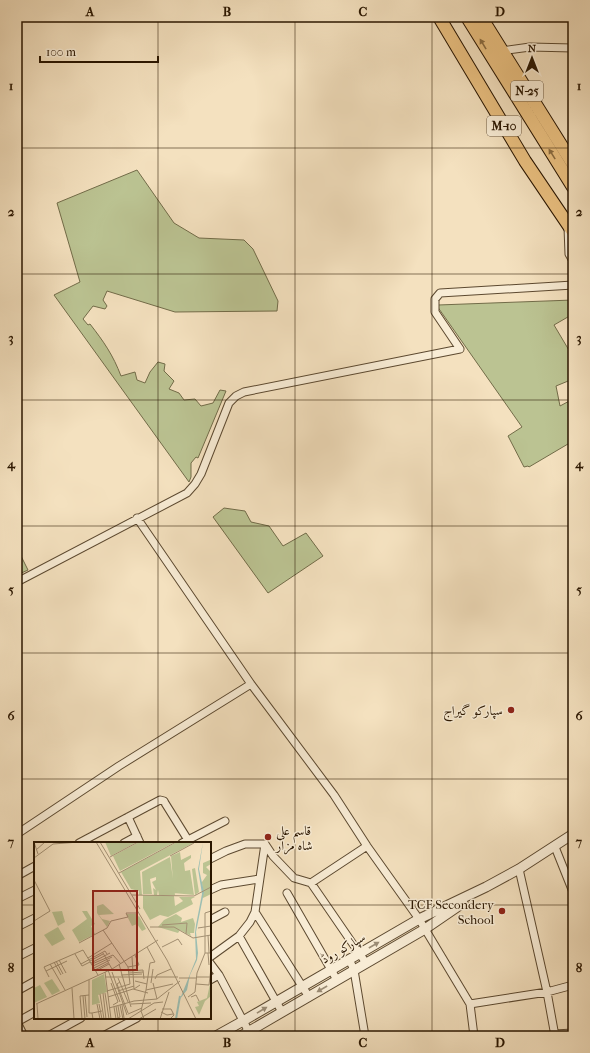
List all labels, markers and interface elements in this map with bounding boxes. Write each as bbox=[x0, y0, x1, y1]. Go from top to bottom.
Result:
text: A bbox=[85, 4, 95, 19]
text: B bbox=[223, 4, 232, 19]
text: C bbox=[359, 4, 368, 19]
text: D bbox=[495, 4, 505, 19]
scale bar bbox=[40, 38, 158, 64]
north arrow bbox=[512, 38, 552, 78]
one-way arrow bbox=[479, 39, 487, 49]
text: N bbox=[528, 42, 537, 55]
text: 100 m bbox=[46, 45, 76, 59]
text: 1 bbox=[9, 78, 14, 93]
text: 1 bbox=[577, 78, 582, 93]
road number: N-25 bbox=[511, 81, 543, 101]
road number: M-10 bbox=[487, 116, 521, 136]
one-way arrow bbox=[548, 149, 556, 160]
text: 2 bbox=[8, 204, 15, 219]
text: 2 bbox=[576, 204, 583, 219]
text: 3 bbox=[8, 330, 14, 346]
text: 3 bbox=[576, 330, 582, 346]
text: 4 bbox=[6, 456, 16, 472]
text: 4 bbox=[574, 456, 584, 472]
text: 5 bbox=[8, 582, 14, 597]
text: 5 bbox=[576, 582, 582, 597]
place label: سپارکو گیراج bbox=[443, 703, 503, 722]
marker: سپارکو گیراج bbox=[506, 705, 516, 715]
text: 6 bbox=[7, 708, 15, 723]
text: 6 bbox=[575, 708, 583, 723]
place label: قاسم علی شاہ مزار bbox=[274, 823, 313, 855]
marker: قاسم علی شاہ مزار bbox=[263, 832, 273, 842]
text: 7 bbox=[7, 834, 15, 849]
text: 7 bbox=[575, 834, 583, 849]
inset map bbox=[34, 842, 211, 1019]
place label: TCF Secondery School bbox=[408, 897, 495, 927]
marker: TCF Secondery School bbox=[497, 906, 507, 916]
street label: سپارکو روڈ bbox=[318, 929, 369, 968]
one-way arrow bbox=[368, 941, 380, 948]
text: 8 bbox=[8, 960, 15, 975]
text: 8 bbox=[576, 960, 583, 975]
one-way arrow bbox=[317, 985, 327, 993]
one-way arrow bbox=[256, 1007, 268, 1014]
text: A bbox=[85, 1035, 95, 1050]
text: B bbox=[223, 1035, 232, 1050]
text: C bbox=[359, 1035, 368, 1050]
text: D bbox=[495, 1035, 505, 1050]

